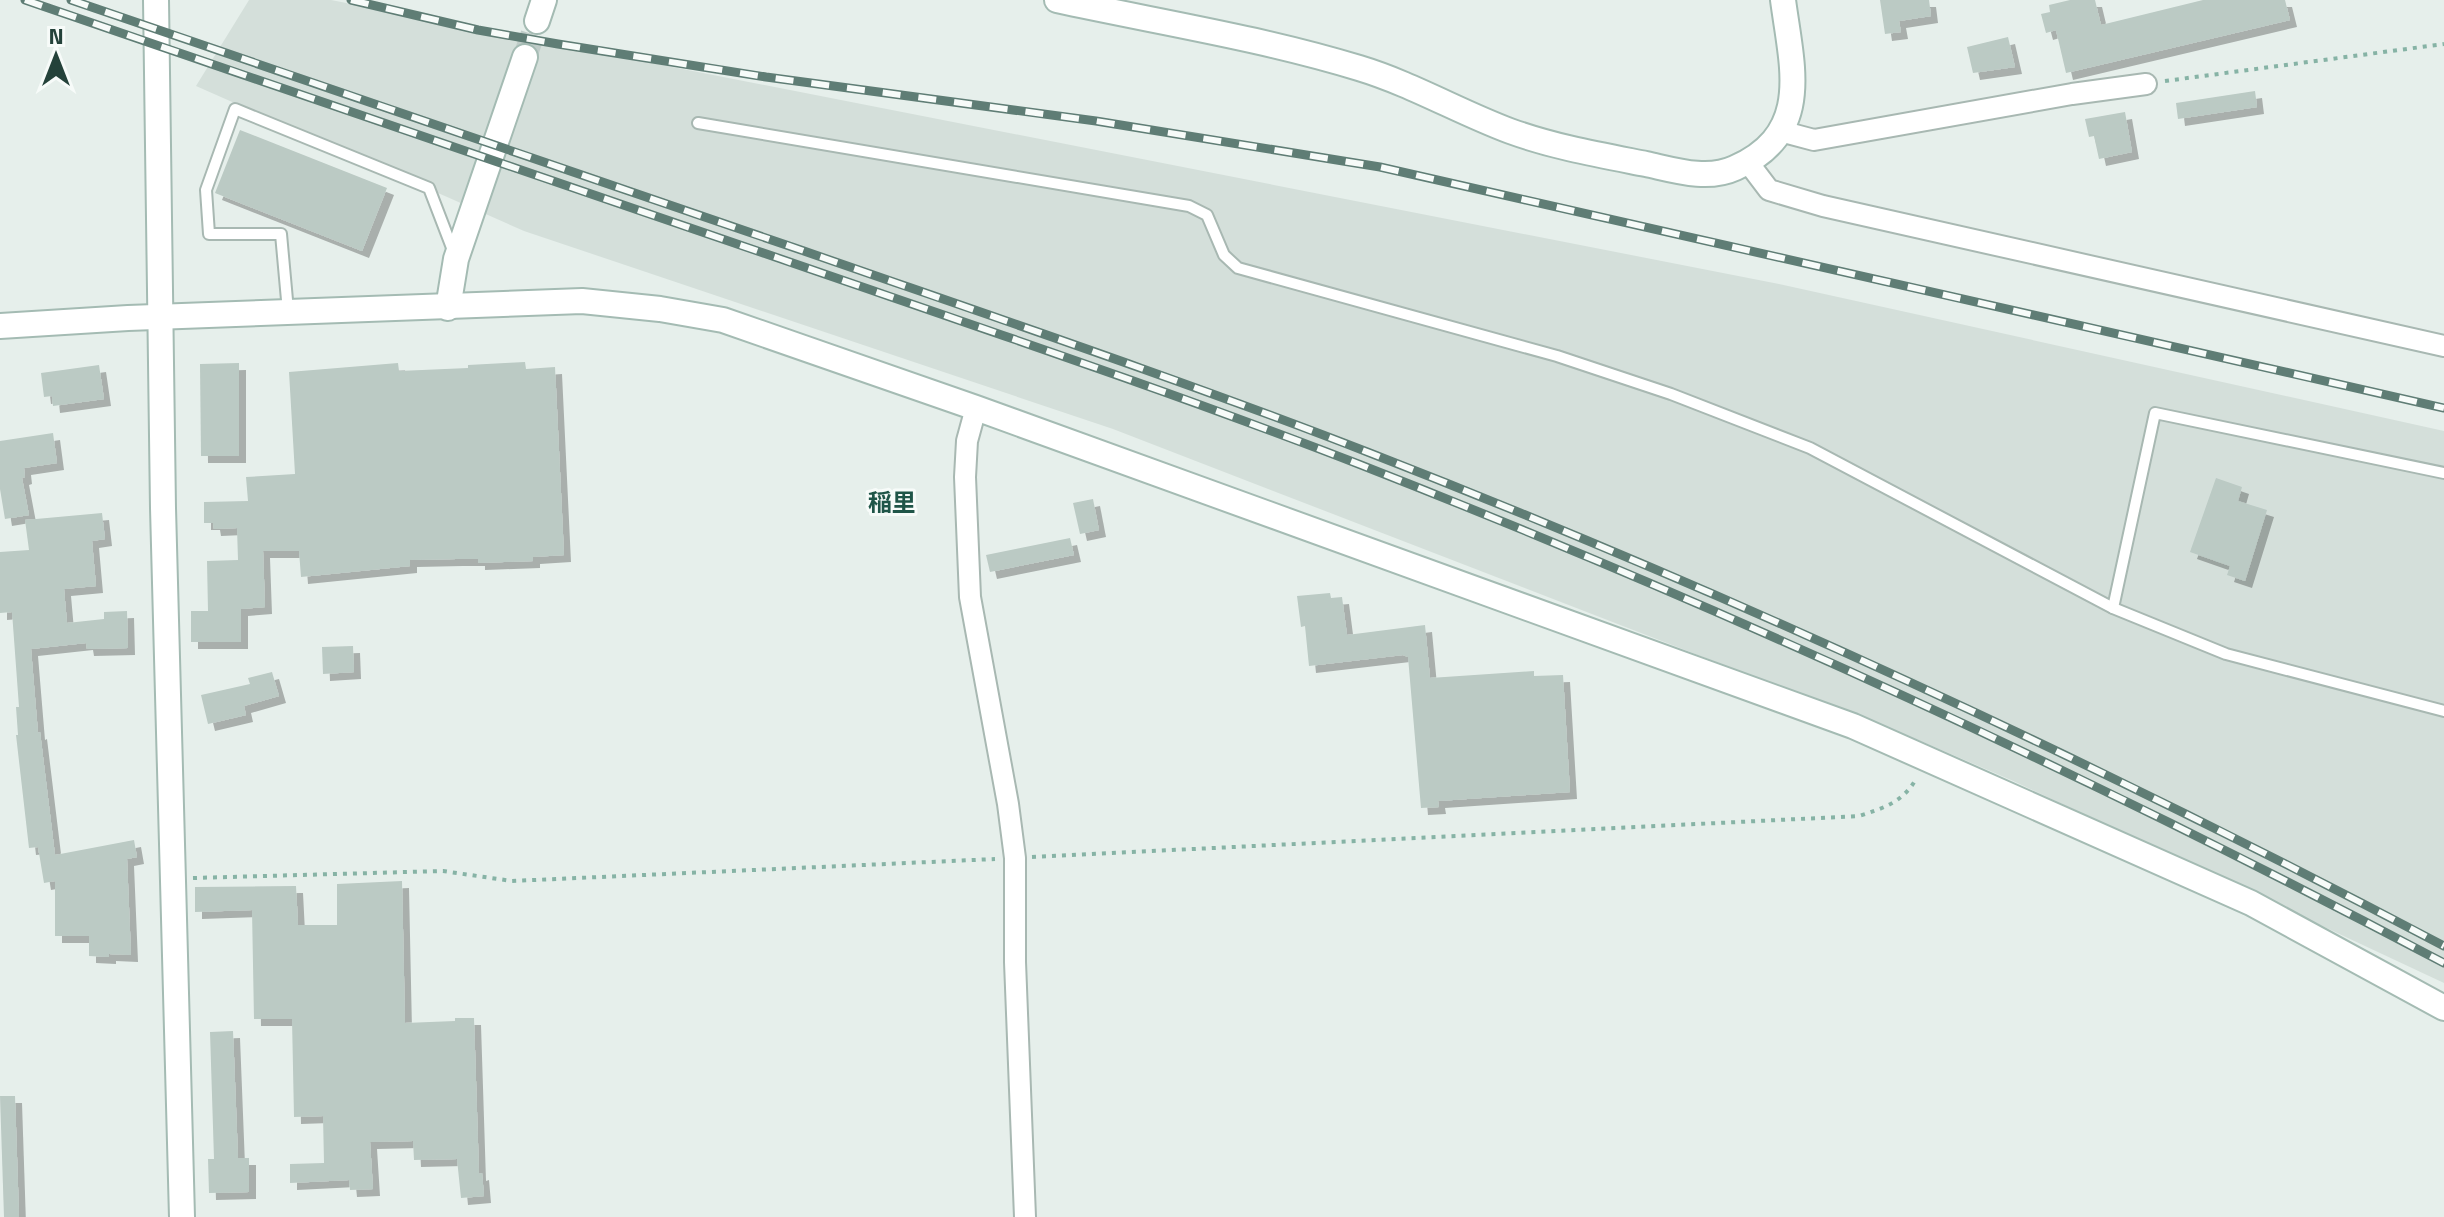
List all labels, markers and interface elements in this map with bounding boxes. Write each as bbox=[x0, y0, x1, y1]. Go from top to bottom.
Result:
north arrow bbox=[16, 16, 96, 96]
text: N bbox=[48, 19, 64, 53]
district label: 稲里 bbox=[868, 484, 916, 520]

